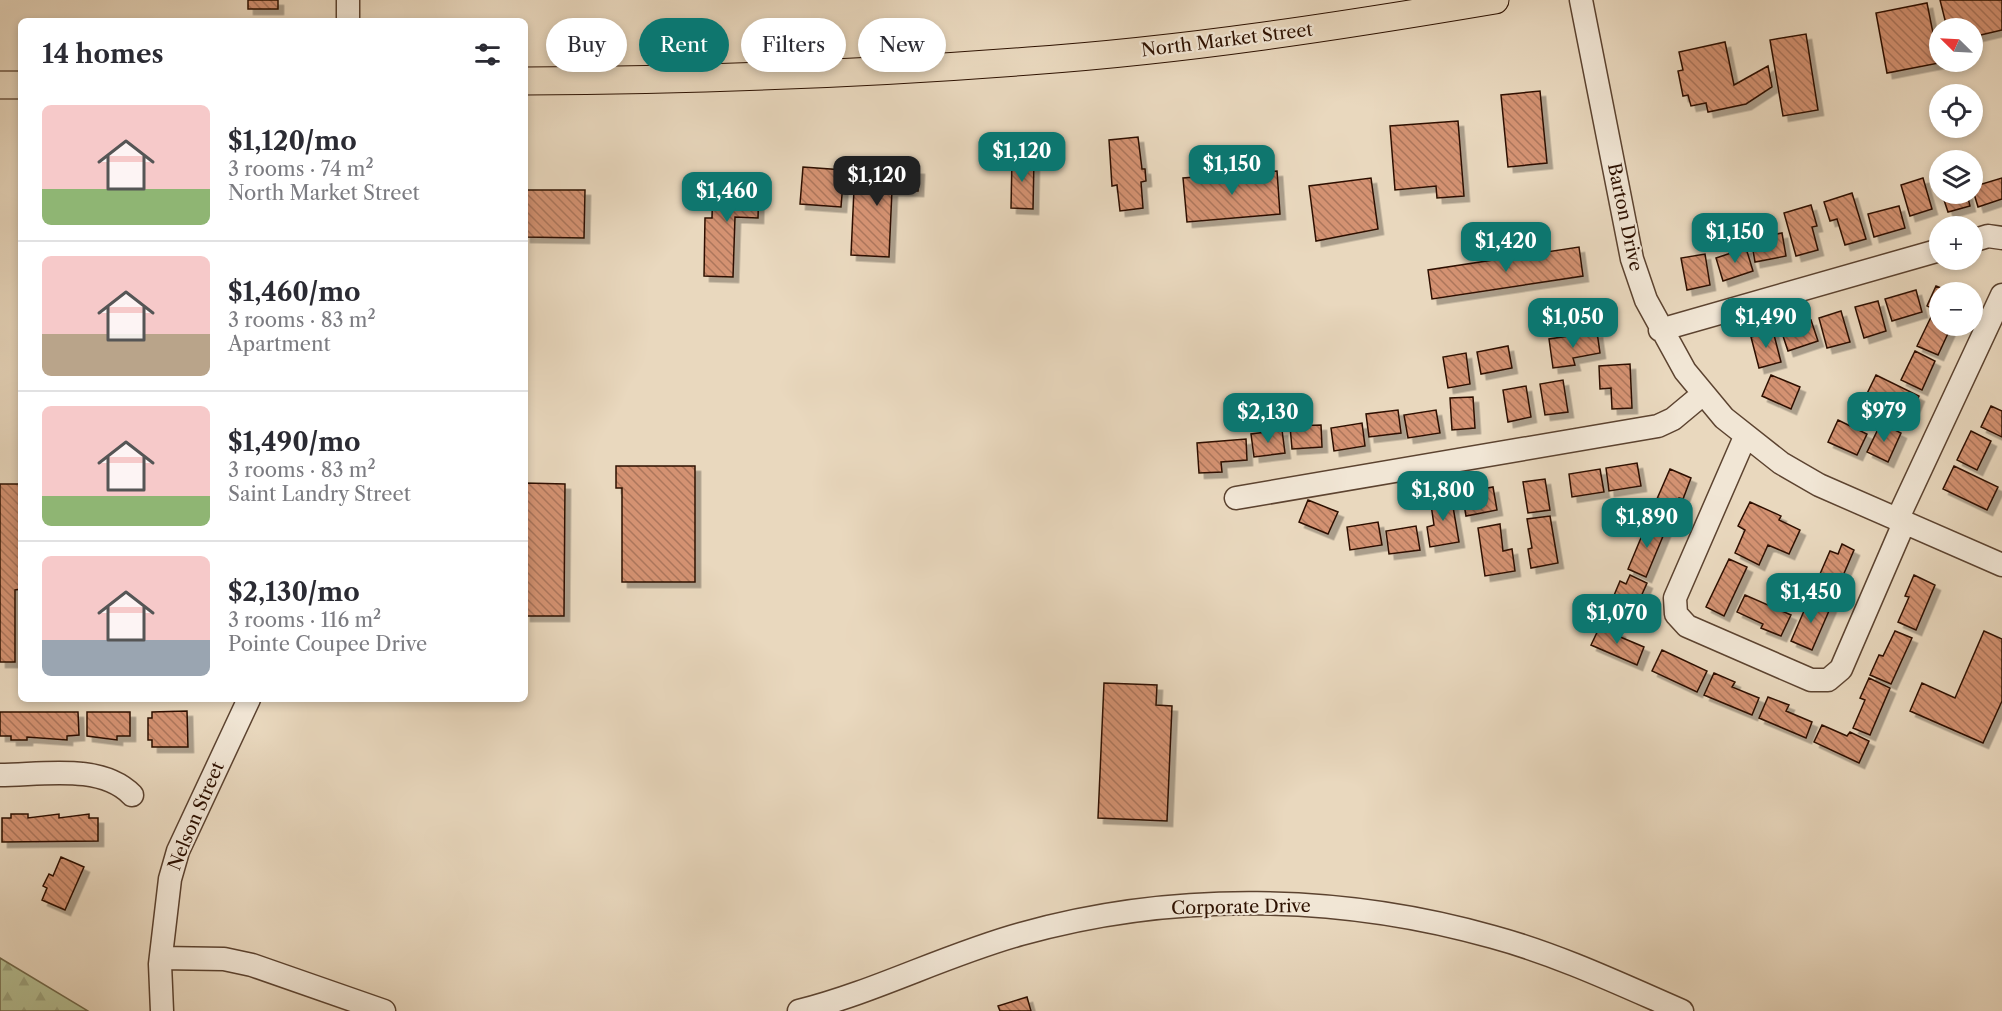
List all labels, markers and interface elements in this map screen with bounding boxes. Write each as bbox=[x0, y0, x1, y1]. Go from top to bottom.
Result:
chip: Buy bbox=[546, 18, 627, 72]
chip: Rent bbox=[639, 18, 729, 72]
chip: Filters bbox=[741, 18, 846, 72]
chip: New bbox=[858, 18, 946, 72]
street label: North Market Street bbox=[1140, 18, 1315, 61]
north arrow bbox=[1929, 18, 1983, 72]
map controls bbox=[1929, 18, 1983, 336]
text: 14 homes bbox=[42, 38, 164, 70]
icon: filters bbox=[471, 38, 504, 71]
button: locate bbox=[1929, 84, 1983, 138]
text: $1,120/mo bbox=[228, 125, 357, 157]
icon: home bbox=[90, 129, 162, 201]
pin: $1,120 bbox=[973, 132, 1071, 183]
text: $1,120 bbox=[992, 139, 1052, 163]
pin: $1,150 bbox=[1183, 145, 1281, 196]
button: layers bbox=[1929, 150, 1983, 204]
text: $1,150 bbox=[1203, 152, 1261, 176]
pin: $1,120 bbox=[828, 156, 926, 207]
text: 3 rooms · 74 m² bbox=[228, 157, 374, 181]
street label: Barton Drive bbox=[1603, 161, 1647, 273]
text: $1,120 bbox=[847, 163, 907, 187]
pin: $1,460 bbox=[678, 172, 776, 223]
text: $1,460 bbox=[696, 179, 758, 203]
text: North Market Street bbox=[228, 181, 420, 205]
pin: $1,150 bbox=[1686, 213, 1784, 264]
button: + bbox=[1929, 216, 1983, 270]
text: $1,150 bbox=[1706, 220, 1764, 244]
pin: $1,420 bbox=[1457, 222, 1555, 273]
text: $1,420 bbox=[1475, 229, 1537, 253]
text: $1,460/mo bbox=[228, 276, 361, 308]
icon: home bbox=[90, 280, 162, 352]
button: − bbox=[1929, 282, 1983, 336]
pin: $1,050 bbox=[1524, 298, 1622, 349]
pin: $1,490 bbox=[1717, 298, 1815, 349]
text: $1,050 bbox=[1542, 305, 1604, 329]
text: $1,490 bbox=[1735, 305, 1797, 329]
text: 3 rooms · 83 m² bbox=[228, 308, 376, 332]
text: Apartment bbox=[228, 332, 331, 356]
pin: $979 bbox=[1848, 392, 1920, 443]
pin: $2,130 bbox=[1219, 393, 1317, 444]
text: $979 bbox=[1861, 399, 1907, 423]
text: $2,130 bbox=[1237, 400, 1299, 424]
text: $1,490/mo bbox=[228, 426, 361, 458]
icon: home bbox=[90, 430, 162, 502]
text: 3 rooms · 83 m² bbox=[228, 458, 376, 482]
pin: $1,800 bbox=[1394, 471, 1492, 522]
text: $1,800 bbox=[1411, 478, 1475, 502]
text: Saint Landry Street bbox=[228, 482, 411, 506]
pin: $1,890 bbox=[1598, 498, 1696, 549]
text: $1,890 bbox=[1616, 505, 1678, 529]
pin: $1,450 bbox=[1762, 573, 1860, 624]
text: $2,130/mo bbox=[228, 576, 360, 608]
icon: home bbox=[90, 580, 162, 652]
text: $1,450 bbox=[1780, 580, 1842, 604]
pin: $1,070 bbox=[1568, 594, 1666, 645]
text: $1,070 bbox=[1586, 601, 1648, 625]
text: 3 rooms · 116 m² bbox=[228, 608, 381, 632]
text: Pointe Coupee Drive bbox=[228, 632, 427, 656]
street label: Nelson Street bbox=[163, 758, 229, 874]
street label: Corporate Drive bbox=[1171, 895, 1311, 919]

